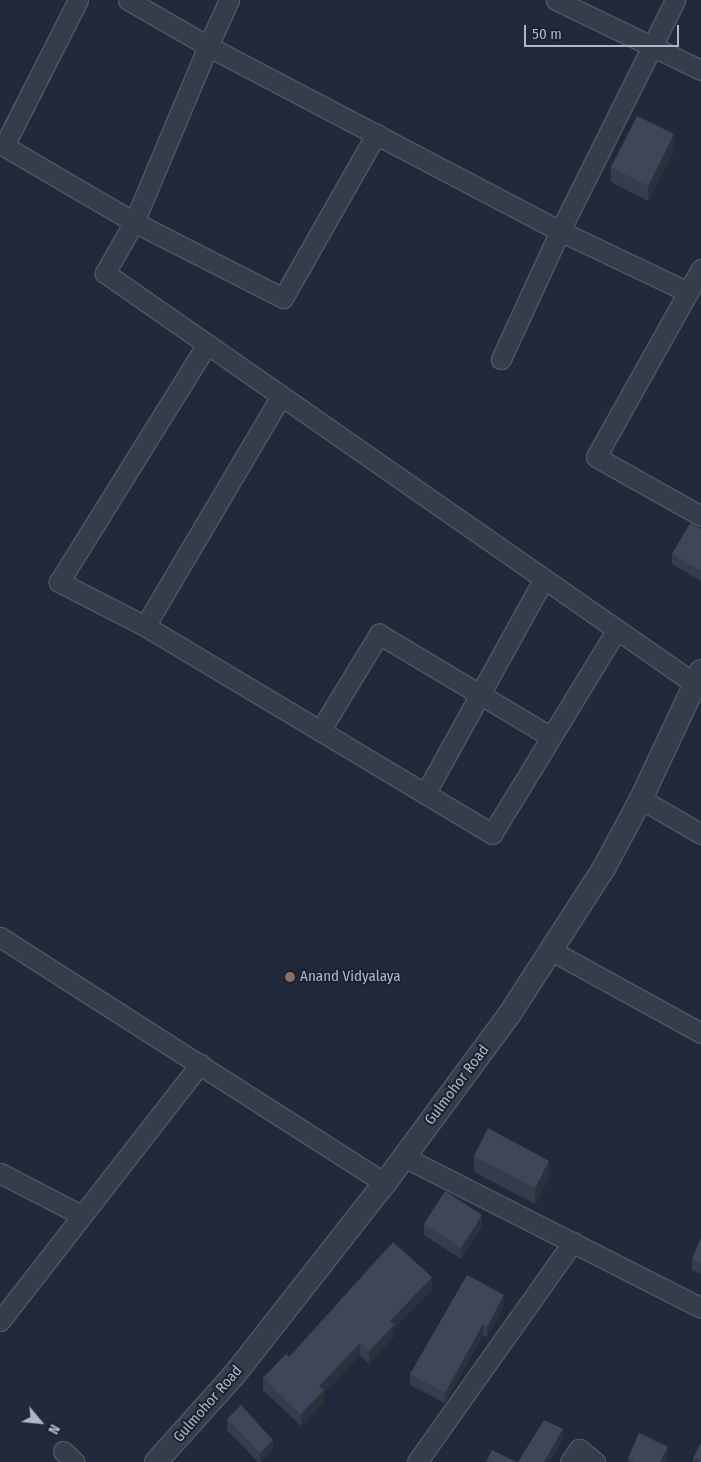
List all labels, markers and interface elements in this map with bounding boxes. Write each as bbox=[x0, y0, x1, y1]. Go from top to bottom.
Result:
scale bar bbox=[526, 15, 681, 47]
text: 50 m bbox=[532, 25, 562, 43]
place label: Anand Vidyalaya bbox=[300, 968, 401, 986]
marker: Anand Vidyalaya bbox=[284, 971, 296, 983]
street label: Gulmohor Road bbox=[421, 1041, 493, 1129]
street label: Gulmohor Road bbox=[170, 1362, 246, 1446]
north arrow bbox=[15, 1397, 65, 1447]
text: N bbox=[44, 1422, 63, 1437]

